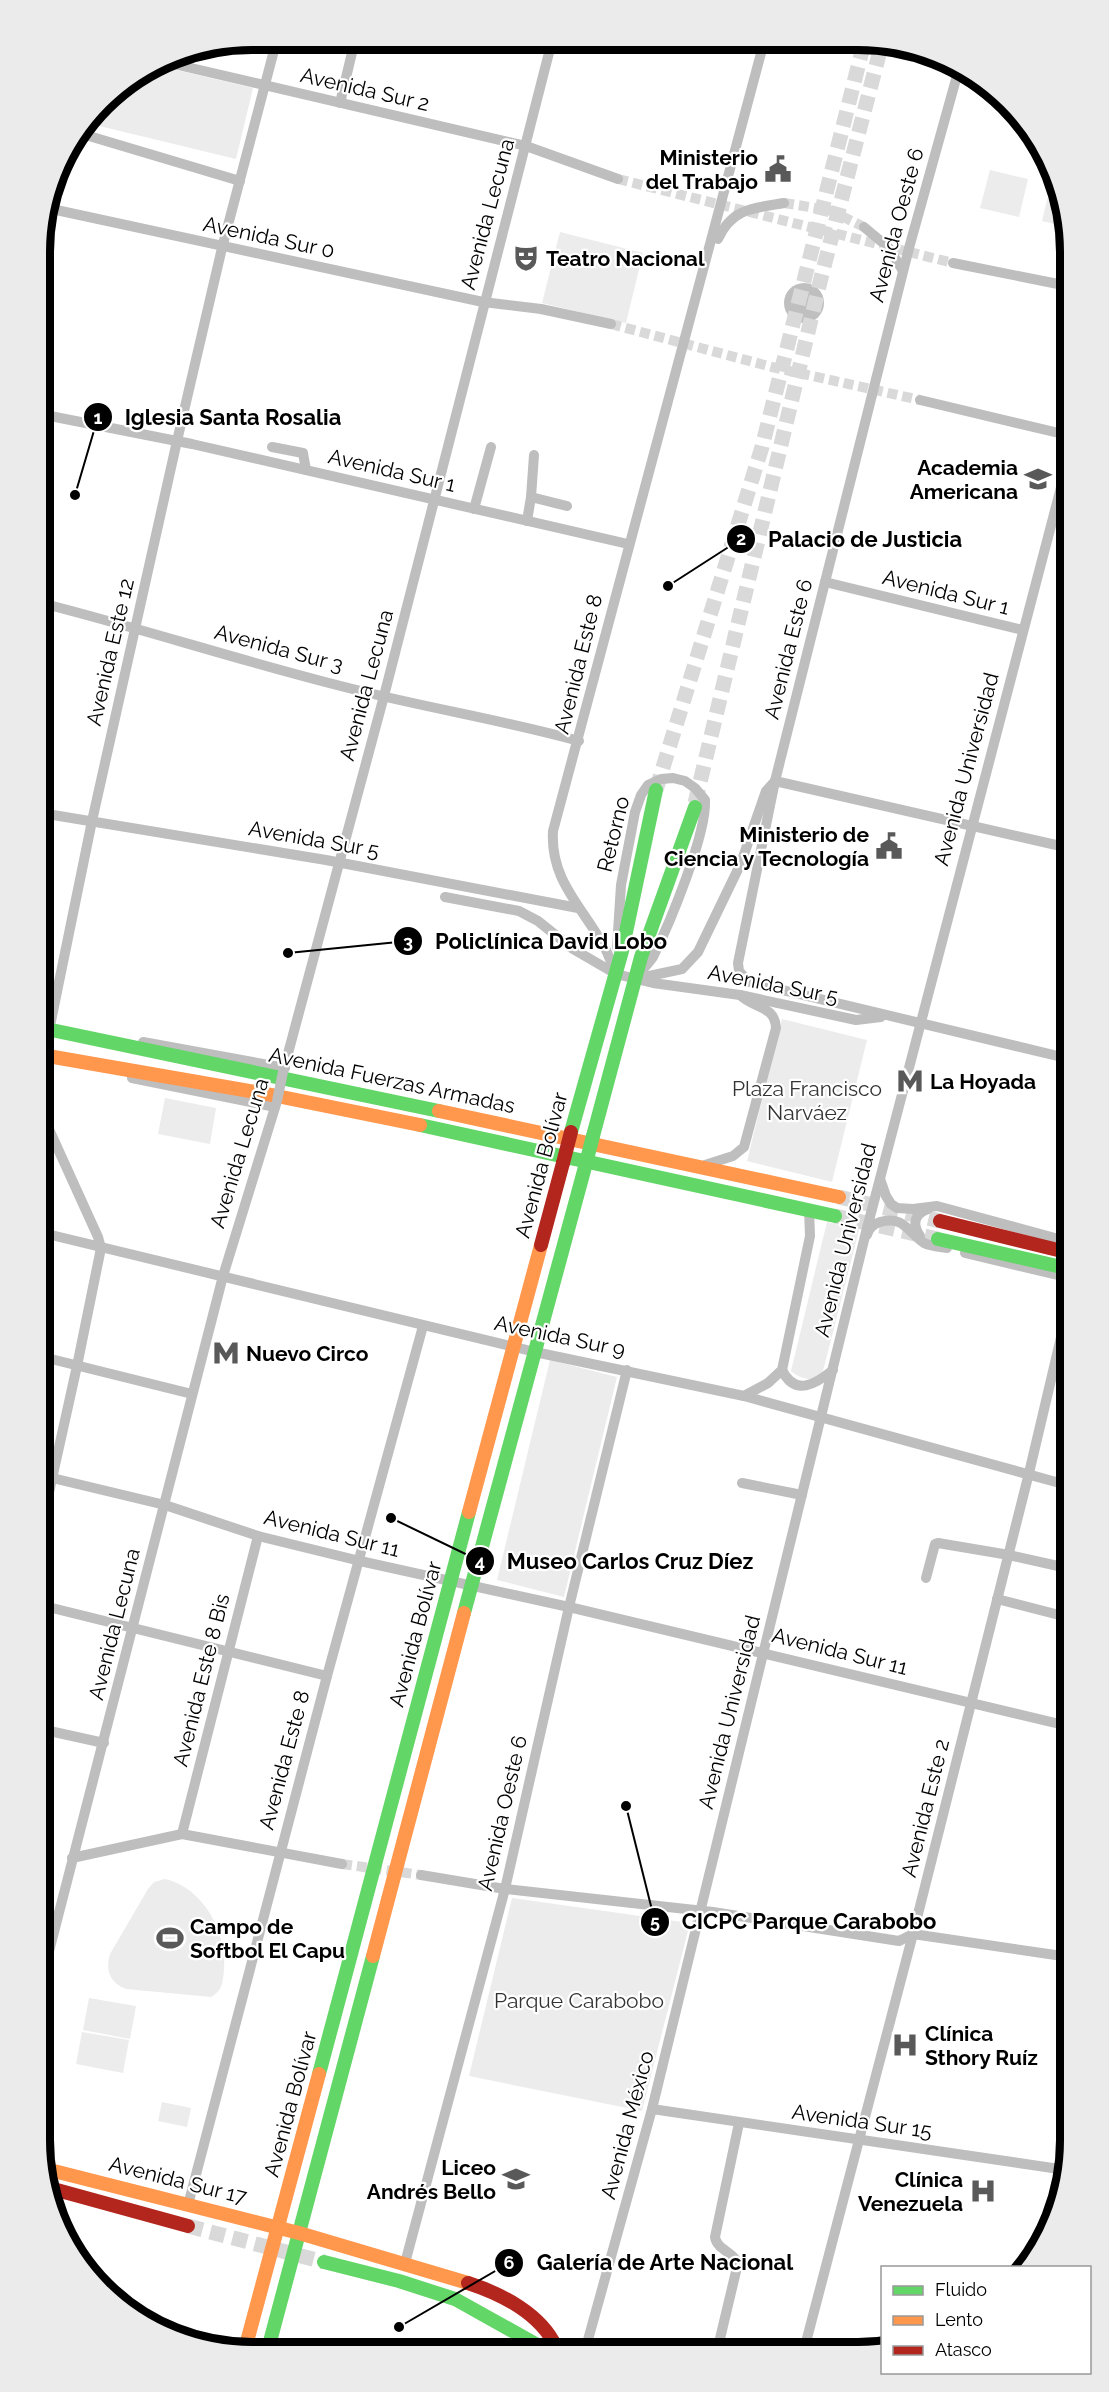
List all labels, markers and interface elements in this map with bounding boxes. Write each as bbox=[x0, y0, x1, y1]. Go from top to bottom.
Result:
street label: Avenida Sur 2 bbox=[298, 62, 432, 116]
street label: Avenida Lecuna bbox=[455, 136, 519, 292]
place label: Ministerio del Trabajo bbox=[646, 145, 758, 194]
street label: Avenida Oeste 6 bbox=[863, 145, 929, 305]
public building icon: Ministerio del Trabajo bbox=[763, 154, 793, 184]
street label: Avenida Sur 0 bbox=[201, 211, 337, 263]
theatre icon: Teatro Nacional bbox=[511, 243, 541, 273]
place label: Teatro Nacional bbox=[546, 246, 705, 271]
callout: Iglesia Santa Rosalia bbox=[83, 397, 353, 437]
text: Iglesia Santa Rosalia bbox=[125, 404, 341, 430]
text: 1 bbox=[94, 407, 103, 428]
street label: Avenida Sur 1 bbox=[326, 443, 458, 497]
place label: Academia Americana bbox=[910, 455, 1018, 504]
school or university icon: Academia Americana bbox=[1023, 464, 1053, 494]
callout: Palacio de Justicia bbox=[726, 519, 974, 559]
text: Palacio de Justicia bbox=[768, 526, 962, 552]
text: 2 bbox=[736, 528, 746, 549]
street label: Avenida Sur 1 bbox=[880, 564, 1012, 620]
street label: Avenida Este 12 bbox=[81, 576, 139, 728]
street label: Avenida Este 6 bbox=[759, 576, 817, 722]
street label: Avenida Este 8 bbox=[549, 591, 607, 737]
street label: Avenida Lecuna bbox=[334, 607, 398, 763]
street label: Avenida Sur 3 bbox=[212, 619, 346, 677]
street label: Avenida Universidad bbox=[928, 670, 1004, 868]
street label: Retorno bbox=[592, 794, 634, 874]
street label: Avenida Sur 5 bbox=[247, 815, 381, 863]
place label: Ministerio de Ciencia y Tecnología bbox=[664, 822, 869, 871]
public building icon: Ministerio de Ciencia y Tecnología bbox=[874, 831, 904, 861]
callout: Policlínica David Lobo bbox=[393, 921, 679, 961]
text: Policlínica David Lobo bbox=[435, 928, 667, 954]
text: 3 bbox=[403, 931, 413, 952]
street label: Avenida Sur 5 bbox=[706, 959, 840, 1009]
street label: Avenida Fuerzas Armadas bbox=[267, 1042, 517, 1118]
metro station icon: La Hoyada bbox=[895, 1066, 925, 1096]
place label: La Hoyada bbox=[930, 1069, 1036, 1094]
street label: Avenida Lecuna bbox=[204, 1075, 274, 1231]
park label: Plaza Francisco Narváez bbox=[732, 1076, 882, 1125]
street label: Avenida Bolívar bbox=[510, 1089, 573, 1241]
street label: Avenida Universidad bbox=[809, 1141, 881, 1339]
street label: Avenida Sur 9 bbox=[492, 1310, 628, 1362]
metro station icon: Nuevo Circo bbox=[211, 1338, 241, 1368]
place label: Nuevo Circo bbox=[246, 1341, 369, 1366]
street label: Avenida Sur 11 bbox=[262, 1504, 402, 1562]
callout: Museo Carlos Cruz Díez bbox=[465, 1541, 765, 1581]
street label: Avenida Lecuna bbox=[83, 1546, 145, 1702]
text: Museo Carlos Cruz Díez bbox=[507, 1548, 753, 1574]
text: 4 bbox=[475, 1551, 485, 1572]
street label: Avenida Bolívar bbox=[384, 1558, 447, 1710]
street label: Avenida Este 8 Bis bbox=[167, 1591, 235, 1769]
street label: Avenida Universidad bbox=[693, 1613, 765, 1811]
street label: Avenida Sur 11 bbox=[770, 1622, 910, 1680]
street label: Avenida Este 8 bbox=[253, 1688, 315, 1832]
street label: Avenida Oeste 6 bbox=[472, 1733, 532, 1893]
street label: Avenida Este 2 bbox=[896, 1736, 954, 1880]
callout: CICPC Parque Carabobo bbox=[640, 1902, 948, 1942]
text: CICPC Parque Carabobo bbox=[682, 1908, 936, 1934]
text: 5 bbox=[650, 1911, 660, 1932]
place label: Campo de Softbol El Capu bbox=[190, 1914, 345, 1963]
sports icon: Campo de Softbol El Capu bbox=[155, 1923, 185, 1953]
park label: Parque Carabobo bbox=[494, 1988, 664, 2013]
place label: Clínica Sthory Ruíz bbox=[925, 2021, 1038, 2070]
street label: Avenida Bolívar bbox=[259, 2028, 322, 2180]
hospital icon: Clínica Sthory Ruíz bbox=[890, 2030, 920, 2060]
street label: Avenida México bbox=[595, 2048, 659, 2202]
street label: Avenida Sur 15 bbox=[790, 2099, 934, 2143]
street label: Avenida Sur 17 bbox=[107, 2151, 250, 2209]
place label: Liceo Andrés Bello bbox=[367, 2155, 496, 2204]
school or university icon: Liceo Andrés Bello bbox=[501, 2164, 531, 2194]
place label: Clínica Venezuela bbox=[858, 2167, 963, 2216]
hospital icon: Clínica Venezuela bbox=[968, 2176, 998, 2206]
callout: Galería de Arte Nacional bbox=[494, 2243, 805, 2283]
text: Galería de Arte Nacional bbox=[537, 2249, 794, 2275]
text: 6 bbox=[504, 2252, 515, 2273]
legend bbox=[881, 2266, 1091, 2374]
text: Fluido bbox=[935, 2279, 987, 2300]
text: Lento bbox=[935, 2309, 983, 2330]
text: Atasco bbox=[935, 2339, 992, 2360]

